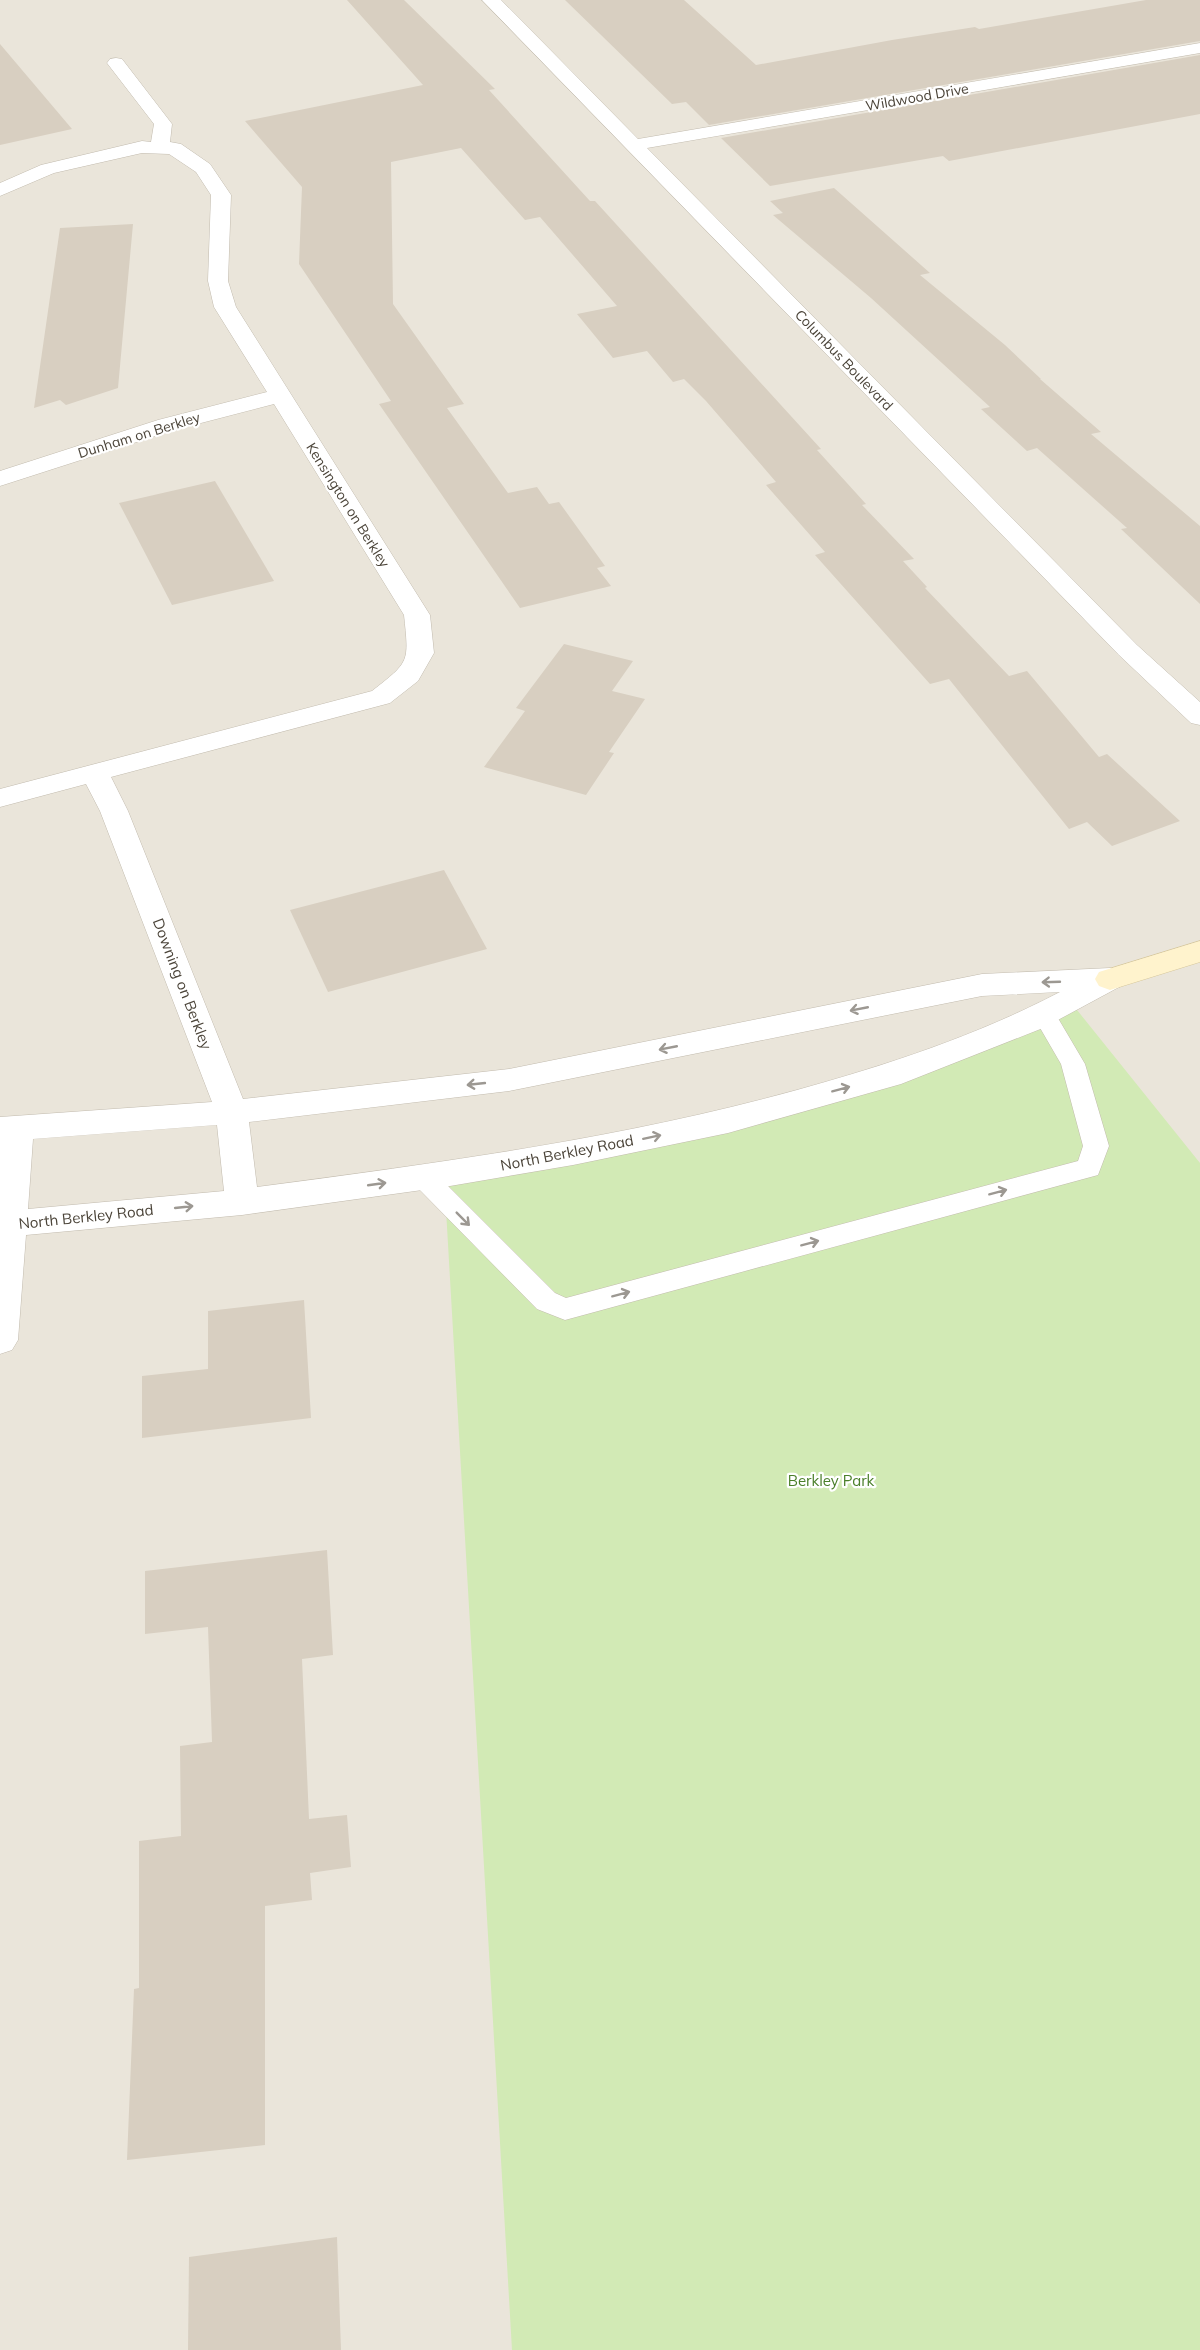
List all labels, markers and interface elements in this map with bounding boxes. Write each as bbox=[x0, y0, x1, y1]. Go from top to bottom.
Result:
street label: Wildwood Drive bbox=[864, 79, 970, 115]
street label: Columbus Boulevard bbox=[791, 306, 897, 414]
street label: Dunham on Berkley bbox=[76, 408, 203, 462]
street label: Kensington on Berkley bbox=[302, 439, 394, 571]
street label: Downing on Berkley bbox=[149, 915, 216, 1052]
one-way arrow bbox=[1042, 976, 1062, 987]
one-way arrow bbox=[850, 1004, 869, 1015]
one-way arrow bbox=[658, 1043, 678, 1054]
one-way arrow bbox=[467, 1079, 487, 1090]
one-way arrow bbox=[831, 1083, 850, 1094]
street label: North Berkley Road bbox=[499, 1130, 635, 1175]
one-way arrow bbox=[642, 1130, 661, 1142]
one-way arrow bbox=[367, 1178, 387, 1189]
one-way arrow bbox=[988, 1186, 1007, 1198]
street label: North Berkley Road bbox=[18, 1200, 154, 1233]
one-way arrow bbox=[173, 1201, 193, 1212]
one-way arrow bbox=[456, 1212, 471, 1227]
one-way arrow bbox=[800, 1237, 819, 1248]
one-way arrow bbox=[611, 1288, 630, 1299]
park label: Berkley Park bbox=[788, 1471, 875, 1490]

